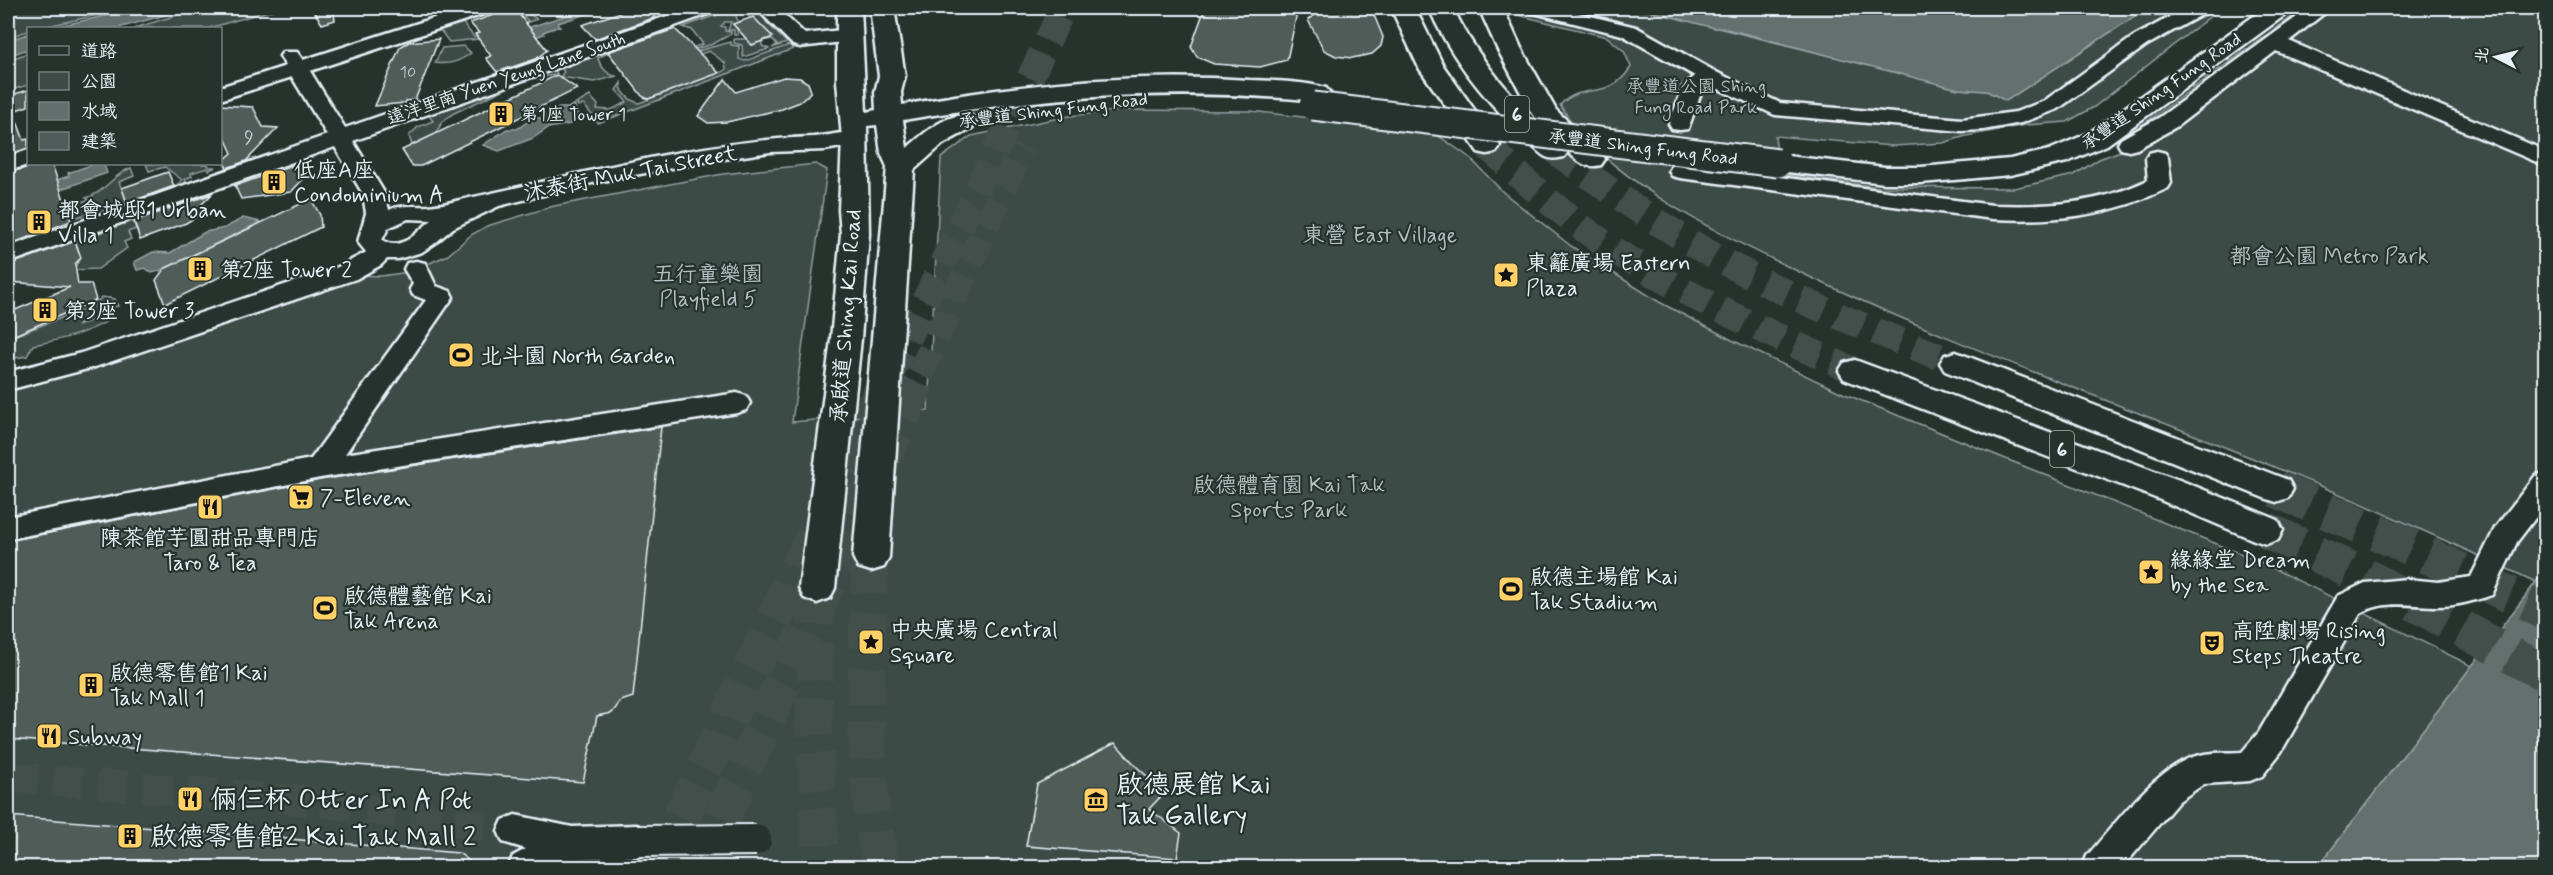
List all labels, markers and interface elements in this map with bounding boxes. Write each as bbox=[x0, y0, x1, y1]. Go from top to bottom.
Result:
legend bbox=[27, 27, 222, 165]
street label: 遠洋里南 Yuen Yeung Lane South bbox=[384, 27, 629, 133]
street label: 承豐道 Shing Fung Road bbox=[2077, 27, 2246, 156]
north arrow bbox=[2466, 27, 2526, 87]
text: 道路 bbox=[81, 40, 117, 64]
text: 北 bbox=[2471, 46, 2494, 65]
house number: 10 bbox=[400, 62, 416, 83]
text: 公園 bbox=[81, 70, 117, 94]
park label: 承豐道公園 Shing Fung Road Park bbox=[1626, 75, 1766, 121]
street label: 承豐道 Shing Fung Road bbox=[957, 87, 1149, 135]
road number: 6 bbox=[1505, 96, 1529, 132]
building icon: 第1座 Tower 1 bbox=[486, 99, 516, 129]
text: 水域 bbox=[81, 100, 117, 124]
place label: 第1座 Tower 1 bbox=[520, 103, 626, 127]
street label: 承豐道 Shing Fung Road bbox=[1547, 124, 1739, 172]
house number: 9 bbox=[244, 125, 254, 152]
text: 建築 bbox=[81, 130, 117, 154]
street label: 沐泰街 Muk Tai Street bbox=[521, 140, 739, 208]
place label: 低座A座 Condominium A bbox=[294, 157, 444, 210]
building icon: 低座A座 Condominium A bbox=[259, 167, 289, 197]
place label: 都會城邸1 Urban Villa 1 bbox=[58, 197, 226, 250]
building icon: 都會城邸1 Urban Villa 1 bbox=[24, 207, 54, 237]
street label: 承啟道 Shing Kai Road bbox=[826, 208, 869, 424]
park label: 東營 East Village bbox=[1303, 222, 1457, 251]
park label: 都會公園 Metro Park bbox=[2229, 243, 2429, 271]
place label: 東籬廣場 Eastern Plaza bbox=[1526, 250, 1691, 303]
building icon: 第2座 Tower 2 bbox=[185, 254, 215, 284]
place label: 第2座 Tower 2 bbox=[220, 257, 352, 285]
place icon: 東籬廣場 Eastern Plaza bbox=[1491, 260, 1521, 290]
park label: 五行童樂園 Playfield 5 bbox=[653, 261, 763, 314]
building icon: 第3座 Tower 3 bbox=[30, 295, 60, 325]
place label: 第3座 Tower 3 bbox=[64, 298, 194, 326]
sports icon: 北斗園 North Garden bbox=[446, 340, 476, 370]
place label: 北斗園 North Garden bbox=[480, 343, 675, 371]
road number: 6 bbox=[2050, 431, 2074, 467]
park label: 啟德體育園 Kai Tak Sports Park bbox=[1193, 472, 1385, 525]
supermarket icon: 7-Eleven bbox=[286, 482, 316, 512]
place label: 7-Eleven bbox=[320, 485, 410, 513]
restaurant icon: 陳茶館芋圓甜品專門店 Taro & Tea bbox=[195, 492, 225, 522]
place label: 陳茶館芋圓甜品專門店 Taro & Tea bbox=[100, 525, 320, 578]
place label: 緣緣堂 Dream by the Sea bbox=[2170, 547, 2310, 600]
place icon: 緣緣堂 Dream by the Sea bbox=[2136, 557, 2166, 587]
place label: 啟德主場館 Kai Tak Stadium bbox=[1530, 564, 1678, 617]
sports icon: 啟德主場館 Kai Tak Stadium bbox=[1496, 574, 1526, 604]
place label: 啟德體藝館 Kai Tak Arena bbox=[344, 583, 492, 636]
sports icon: 啟德體藝館 Kai Tak Arena bbox=[310, 593, 340, 623]
place label: 中央廣場 Central Square bbox=[890, 617, 1058, 670]
place label: 高陞劇場 Rising Steps Theatre bbox=[2232, 618, 2386, 671]
place icon: 中央廣場 Central Square bbox=[856, 627, 886, 657]
theatre icon: 高陞劇場 Rising Steps Theatre bbox=[2197, 628, 2227, 658]
place label: 啟德零售館1 Kai Tak Mall 1 bbox=[110, 660, 268, 713]
building icon: 啟德零售館1 Kai Tak Mall 1 bbox=[76, 670, 106, 700]
restaurant icon: Subway bbox=[34, 721, 64, 751]
place label: Subway bbox=[68, 724, 142, 752]
place label: 啟德展館 Kai Tak Gallery bbox=[1116, 768, 1271, 834]
place label: 倆仨杯 Otter In A Pot bbox=[210, 783, 472, 818]
restaurant icon: 倆仨杯 Otter In A Pot bbox=[175, 784, 205, 814]
museum icon: 啟德展館 Kai Tak Gallery bbox=[1081, 785, 1111, 815]
place label: 啟德零售館2 Kai Tak Mall 2 bbox=[150, 820, 476, 855]
building icon: 啟德零售館2 Kai Tak Mall 2 bbox=[115, 821, 145, 851]

